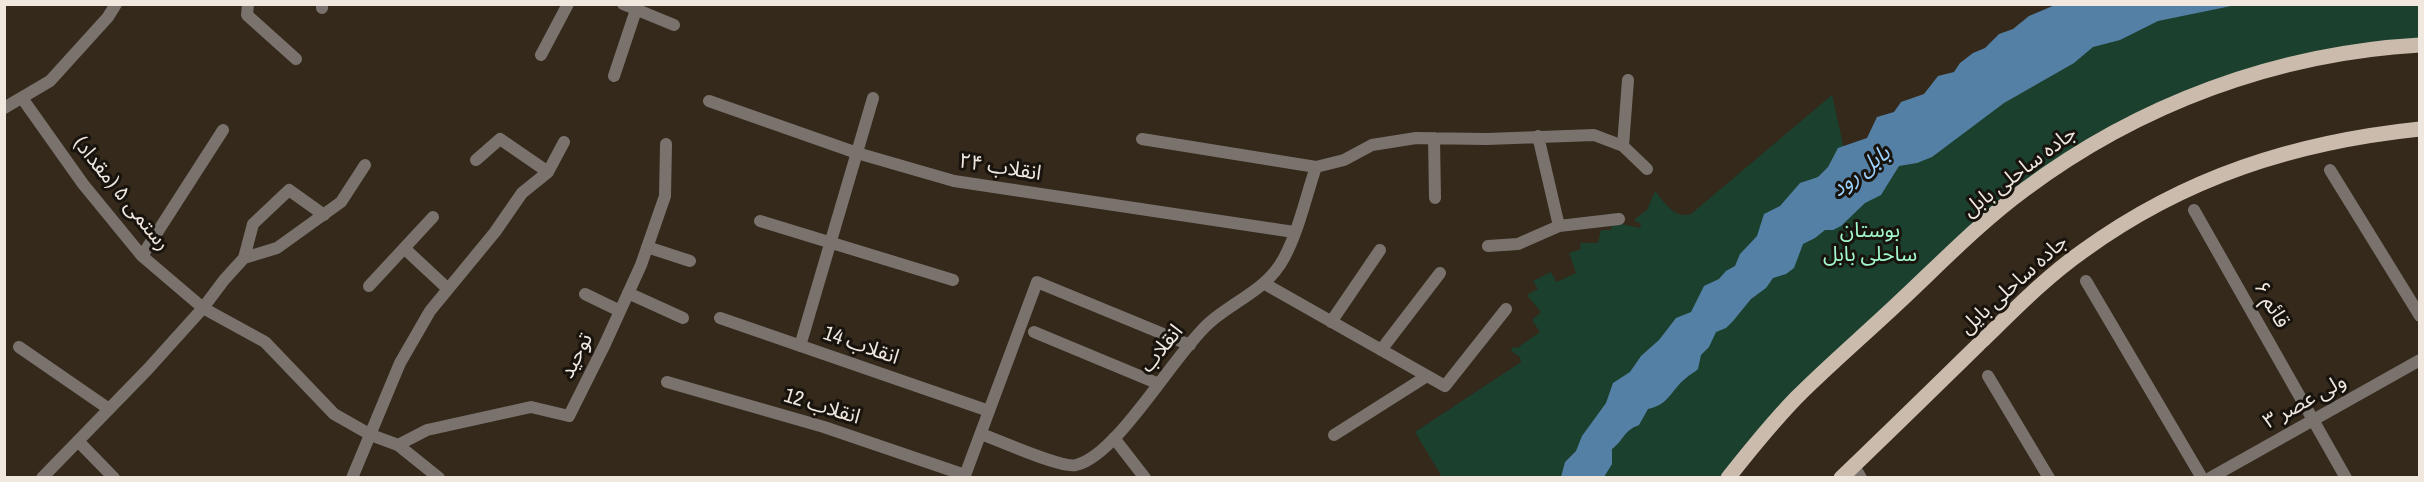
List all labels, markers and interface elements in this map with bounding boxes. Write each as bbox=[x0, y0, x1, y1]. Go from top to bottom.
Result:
street label: جاده ساحلی بابل bbox=[1958, 121, 2082, 223]
street label: رستمی ۵ (مقداد) bbox=[67, 132, 175, 256]
water label: بابل رود bbox=[1826, 141, 1896, 203]
street label: انقلاب ۲۴ bbox=[957, 149, 1043, 187]
park label: بوستان ساحلی بابل bbox=[1823, 218, 1917, 268]
street label: جاده ساحلی بایل bbox=[1955, 230, 2073, 340]
street label: قائم ۶ bbox=[2248, 277, 2294, 333]
street label: انقلاب bbox=[1135, 320, 1189, 378]
street label: انقلاب 14 bbox=[820, 321, 902, 371]
street label: توحید bbox=[555, 329, 599, 383]
street label: ولی عصر ۳ bbox=[2259, 369, 2351, 435]
street label: انقلاب 12 bbox=[781, 383, 863, 431]

